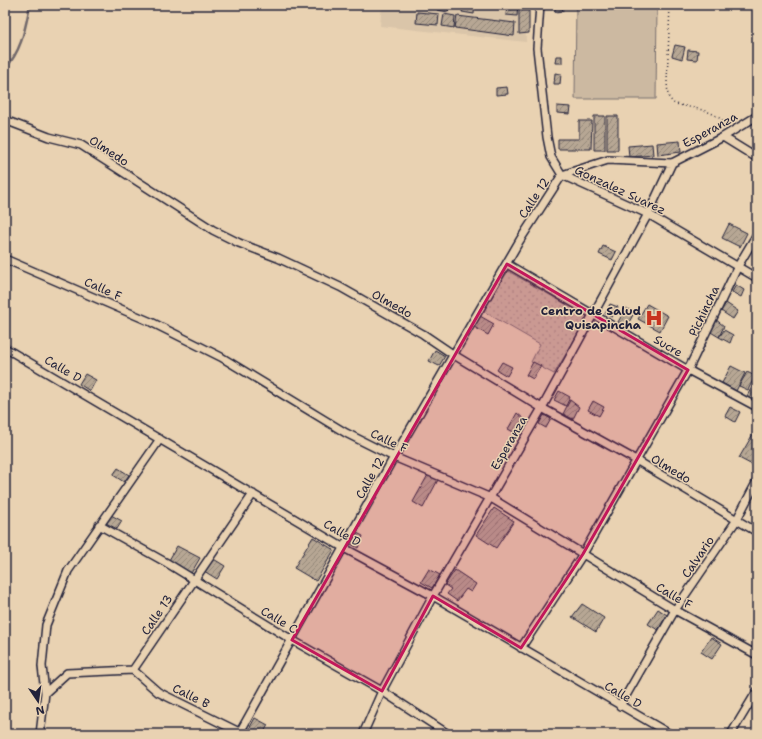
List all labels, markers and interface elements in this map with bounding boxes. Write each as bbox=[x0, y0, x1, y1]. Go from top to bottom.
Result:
street label: Esperanza bbox=[680, 108, 741, 152]
street label: Olmedo bbox=[86, 132, 132, 170]
street label: Gonzalez Suarez bbox=[572, 162, 668, 218]
street label: Calle 12 bbox=[515, 175, 553, 221]
street label: Calle F bbox=[82, 274, 124, 304]
street label: Pichincha bbox=[685, 283, 723, 339]
street label: Olmedo bbox=[369, 286, 415, 322]
place label: Centro de Salud Quisapincha bbox=[541, 303, 642, 333]
hospital icon: Centro de Salud Quisapincha bbox=[644, 308, 664, 328]
street label: Sucre bbox=[651, 331, 686, 361]
street label: Calle D bbox=[41, 352, 85, 386]
street label: Esperanza bbox=[487, 412, 531, 473]
street label: Calle F bbox=[368, 425, 410, 457]
street label: Olmedo bbox=[648, 451, 694, 487]
street label: Calle 12 bbox=[352, 454, 388, 502]
street label: Calle D bbox=[320, 516, 364, 550]
street label: Calvario bbox=[678, 533, 718, 581]
street label: Calle F bbox=[653, 579, 695, 613]
street label: Calle 13 bbox=[138, 592, 176, 638]
street label: Calle C bbox=[258, 603, 300, 637]
street label: Calle D bbox=[601, 678, 645, 712]
street label: Calle B bbox=[170, 680, 212, 712]
north arrow bbox=[18, 681, 58, 721]
text: N bbox=[34, 702, 46, 719]

